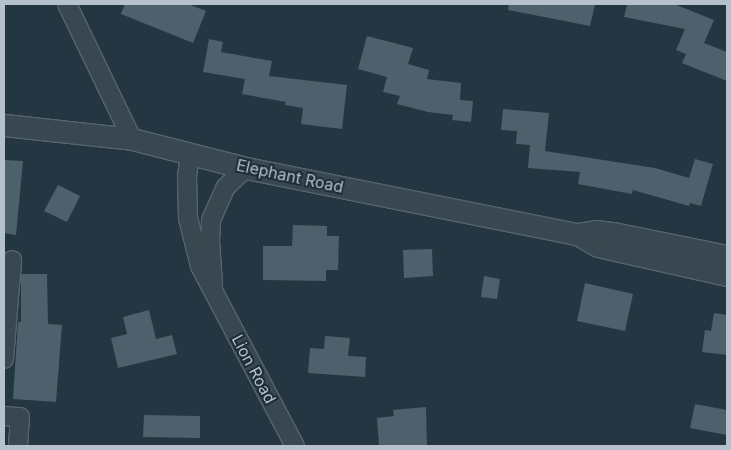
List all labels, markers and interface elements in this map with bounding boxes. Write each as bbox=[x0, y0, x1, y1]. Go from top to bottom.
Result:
street label: Elephant Road bbox=[235, 155, 345, 197]
street label: Lion Road bbox=[228, 331, 280, 407]

